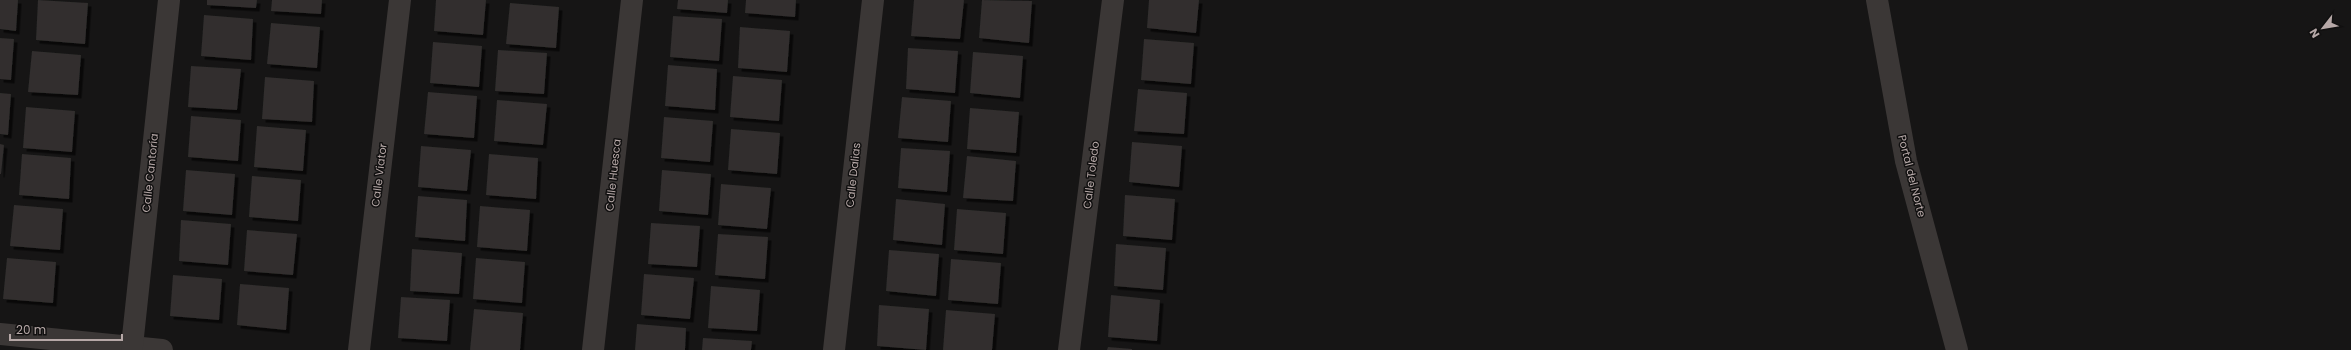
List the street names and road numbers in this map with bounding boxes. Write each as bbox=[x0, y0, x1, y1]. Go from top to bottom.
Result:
street label: Calle Cantoría bbox=[138, 133, 162, 213]
street label: Portal del Norte bbox=[1894, 133, 1930, 219]
street label: Calle Huesca bbox=[601, 138, 625, 212]
street label: Calle Toledo bbox=[1079, 140, 1103, 210]
street label: Calle Viator bbox=[367, 142, 391, 208]
street label: Calle Dalias bbox=[842, 142, 864, 208]

